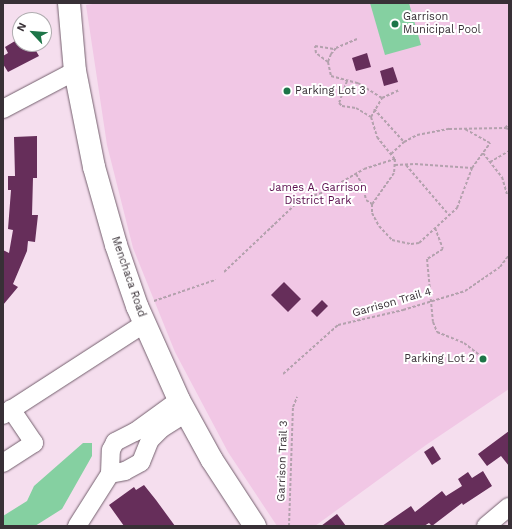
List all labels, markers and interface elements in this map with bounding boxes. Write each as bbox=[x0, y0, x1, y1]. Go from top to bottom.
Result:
place label: Garrison Municipal Pool bbox=[403, 11, 481, 37]
north arrow bbox=[12, 12, 52, 52]
marker: Garrison Municipal Pool bbox=[390, 19, 400, 29]
text: N bbox=[14, 20, 29, 33]
place label: Parking Lot 3 bbox=[295, 84, 366, 98]
marker: Parking Lot 3 bbox=[282, 86, 292, 96]
park label: James A. Garrison District Park bbox=[269, 182, 367, 208]
street label: Menchaca Road bbox=[108, 235, 148, 319]
street label: Garrison Trail 4 bbox=[351, 285, 433, 321]
place label: Parking Lot 2 bbox=[404, 352, 475, 366]
marker: Parking Lot 2 bbox=[478, 354, 488, 364]
street label: Garrison Trail 3 bbox=[275, 420, 291, 502]

